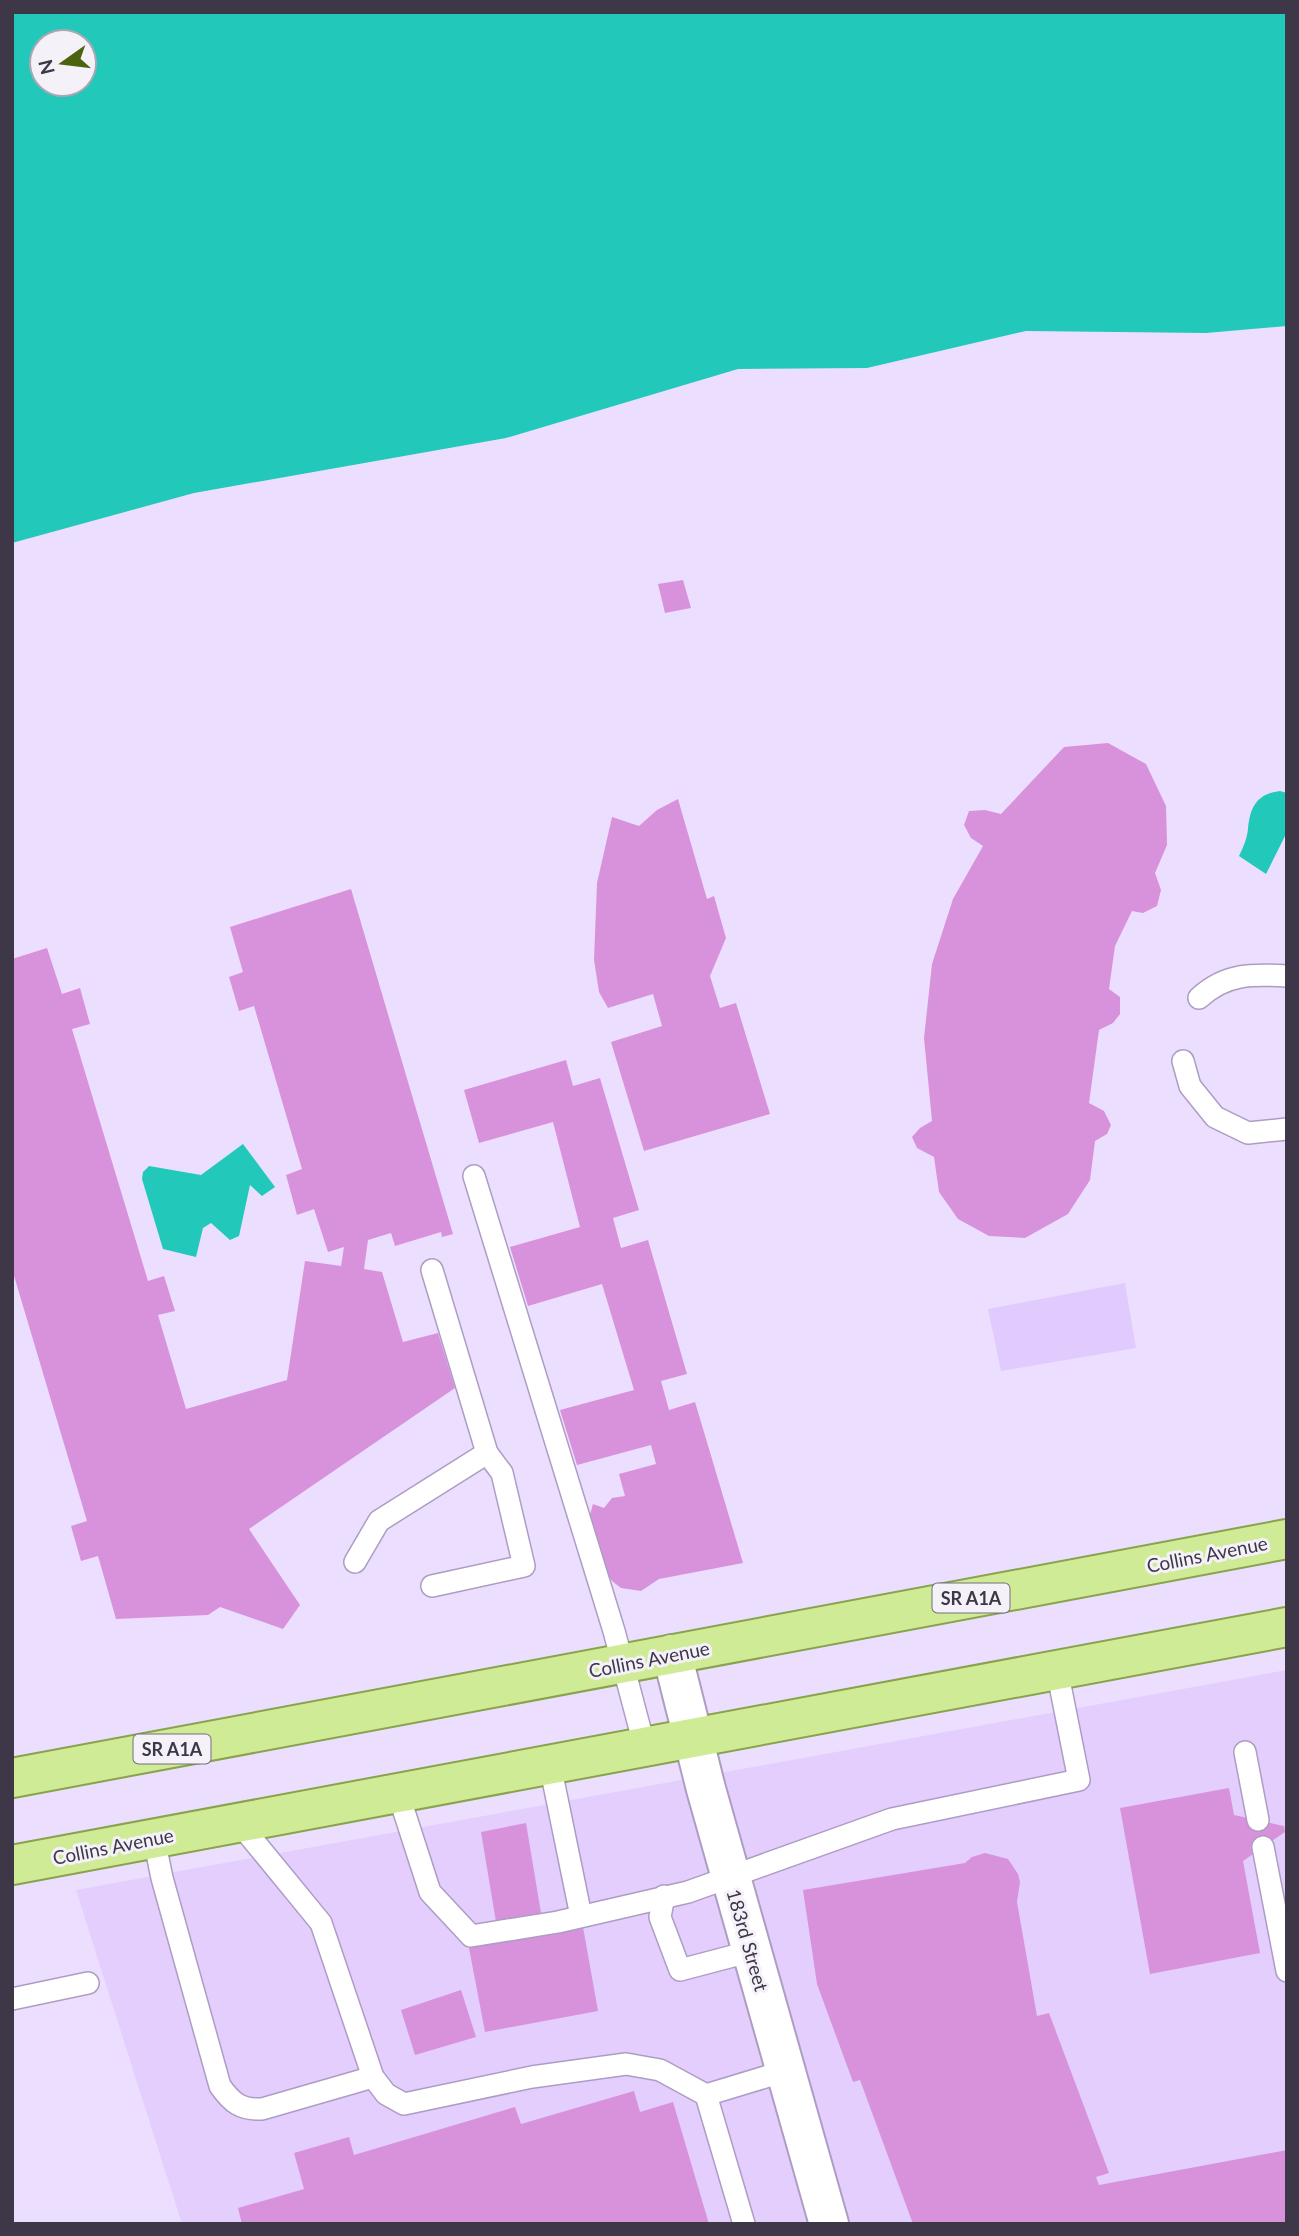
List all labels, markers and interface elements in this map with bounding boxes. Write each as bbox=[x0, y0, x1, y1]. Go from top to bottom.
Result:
north arrow bbox=[28, 28, 98, 98]
text: N bbox=[33, 57, 59, 77]
street label: Collins Avenue bbox=[1145, 1531, 1269, 1577]
road number: SR A1A bbox=[932, 1583, 1010, 1612]
street label: Collins Avenue bbox=[587, 1636, 711, 1682]
road number: SR A1A bbox=[134, 1734, 210, 1764]
street label: Collins Avenue bbox=[51, 1823, 175, 1869]
street label: 183rd Street bbox=[722, 1886, 774, 1994]

